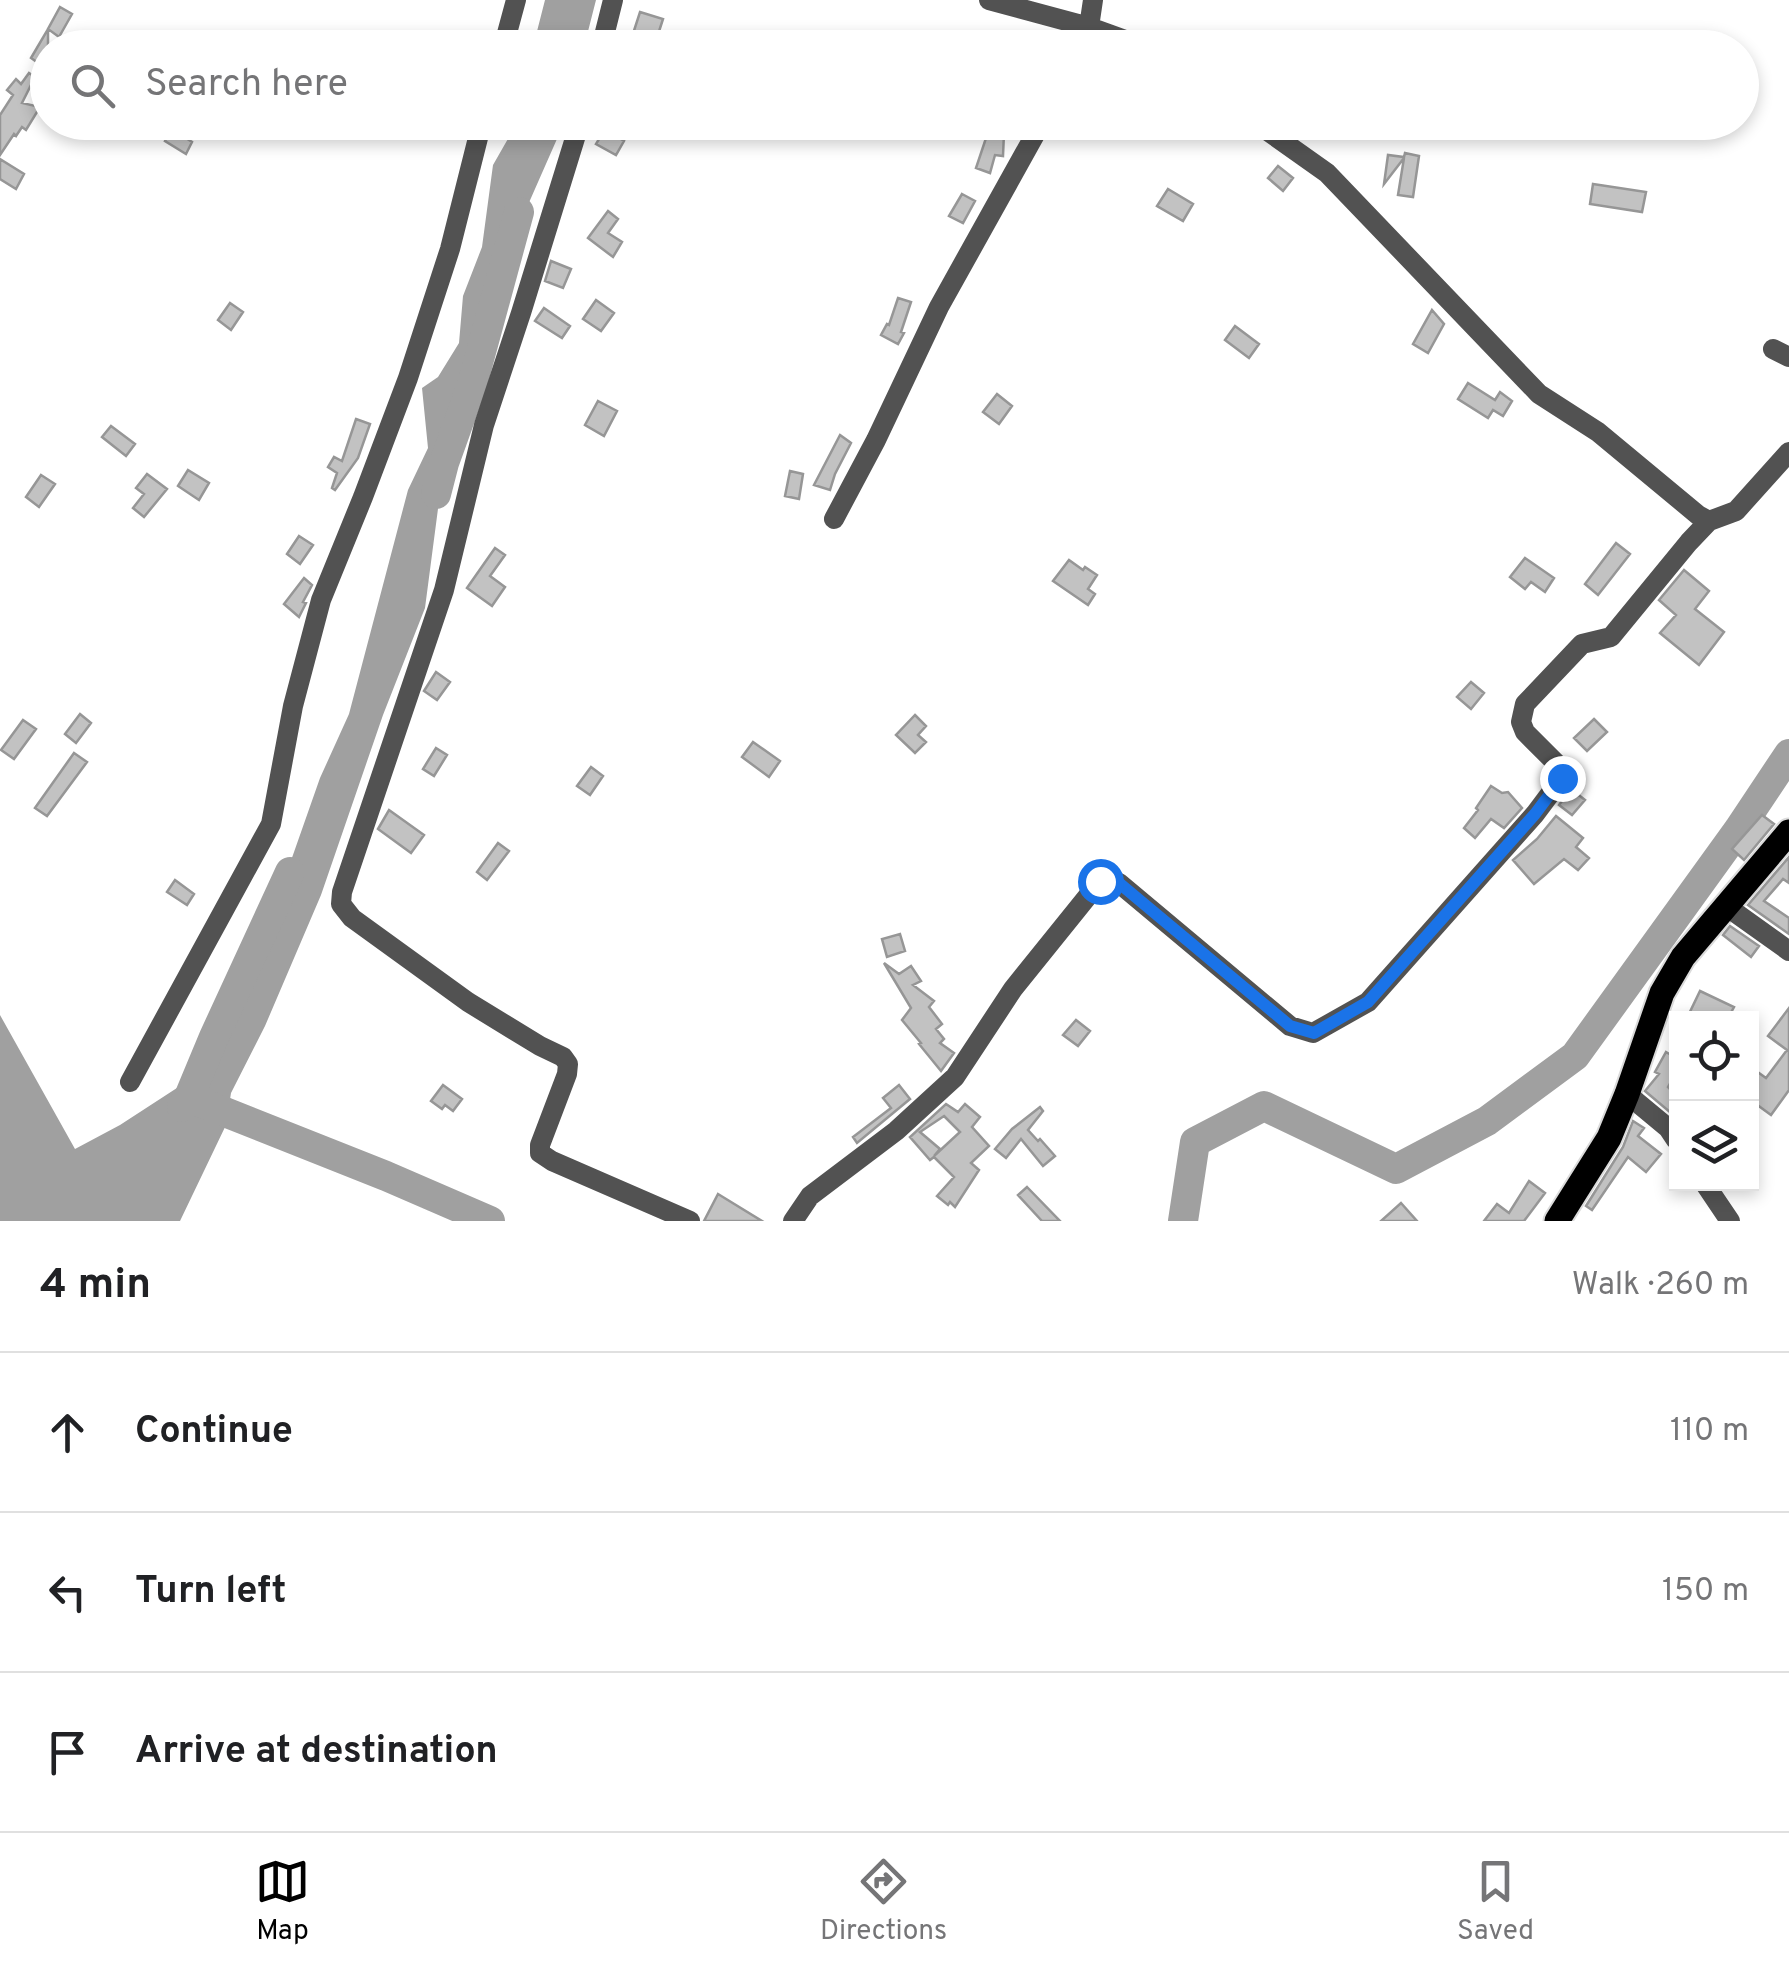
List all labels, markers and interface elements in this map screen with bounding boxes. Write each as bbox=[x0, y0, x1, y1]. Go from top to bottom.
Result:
search box bbox=[30, 30, 1759, 140]
icon: search bbox=[65, 58, 120, 113]
text: Search here bbox=[145, 61, 348, 110]
route end bbox=[1540, 756, 1586, 802]
route start bbox=[1078, 859, 1124, 905]
map controls bbox=[1669, 1011, 1759, 1191]
button: locate bbox=[1669, 1011, 1759, 1101]
button: layers bbox=[1669, 1101, 1759, 1191]
text: 4 min bbox=[40, 1260, 151, 1313]
text: Walk · 260 m bbox=[1572, 1266, 1749, 1306]
icon: ahead bbox=[40, 1405, 95, 1460]
text: Continue bbox=[135, 1408, 293, 1457]
text: 110 m bbox=[1670, 1412, 1749, 1452]
icon: left bbox=[40, 1565, 95, 1620]
text: Turn left bbox=[135, 1568, 287, 1617]
text: 150 m bbox=[1662, 1572, 1749, 1612]
icon: arrive bbox=[40, 1725, 95, 1780]
text: Arrive at destination bbox=[135, 1728, 498, 1777]
tab: Map bbox=[255, 1854, 310, 1950]
tab: Directions bbox=[820, 1854, 947, 1950]
tab: Saved bbox=[1457, 1854, 1534, 1950]

